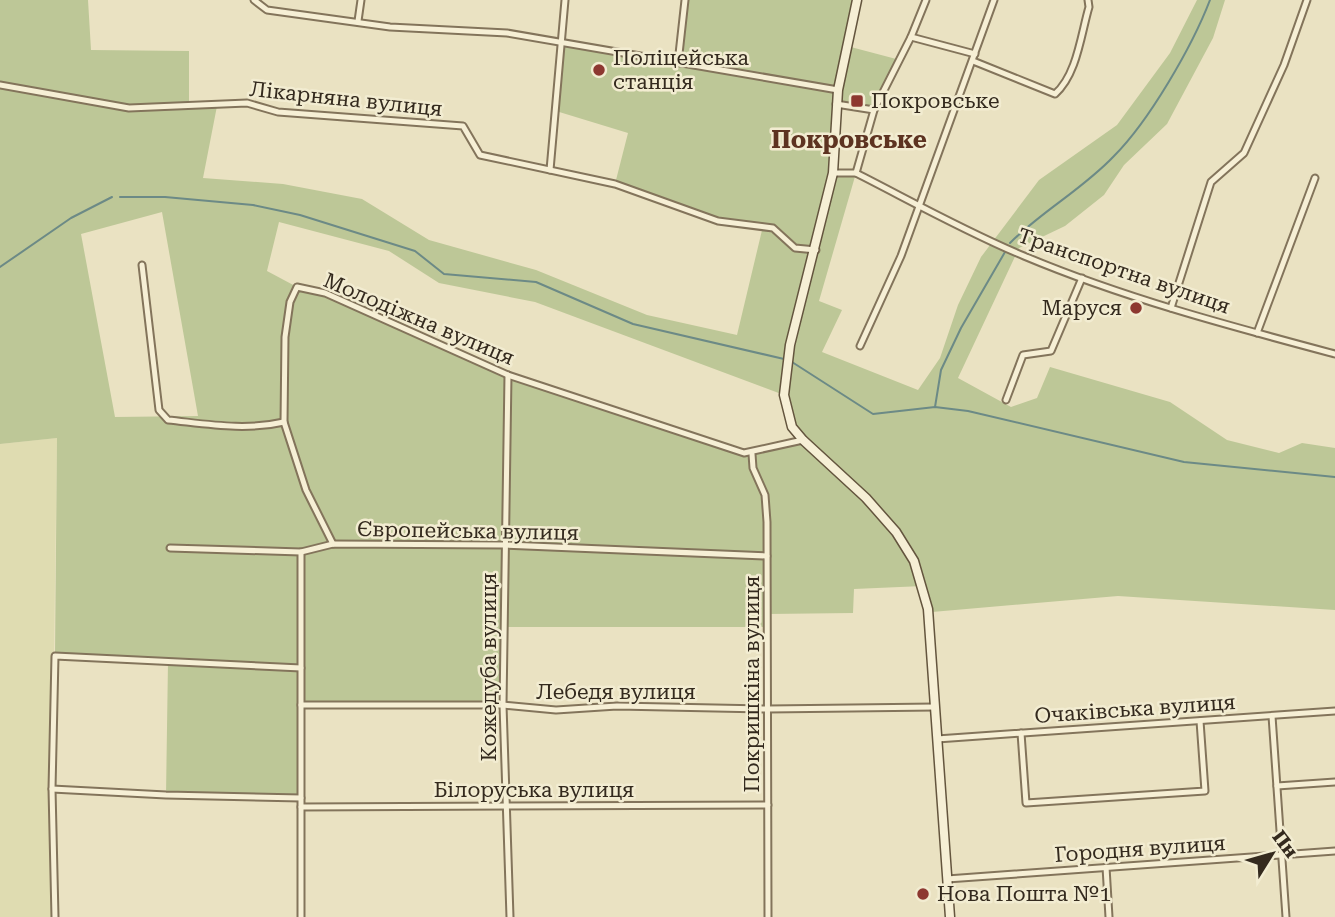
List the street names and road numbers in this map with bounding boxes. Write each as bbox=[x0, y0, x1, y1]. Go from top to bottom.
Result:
street label: Лікарняна вулиця bbox=[248, 77, 444, 121]
street label: Транспортна вулиця bbox=[1015, 223, 1233, 319]
street label: Молодіжна вулиця bbox=[320, 268, 518, 370]
street label: Європейська вулиця bbox=[357, 517, 579, 545]
street label: Кожедуба вулиця bbox=[477, 573, 501, 761]
street label: Покришкіна вулиця bbox=[740, 576, 764, 792]
street label: Лебедя вулиця bbox=[536, 680, 696, 704]
street label: Очаківська вулиця bbox=[1034, 690, 1236, 728]
street label: Білоруська вулиця bbox=[434, 778, 634, 802]
street label: Городня вулиця bbox=[1054, 831, 1226, 867]

